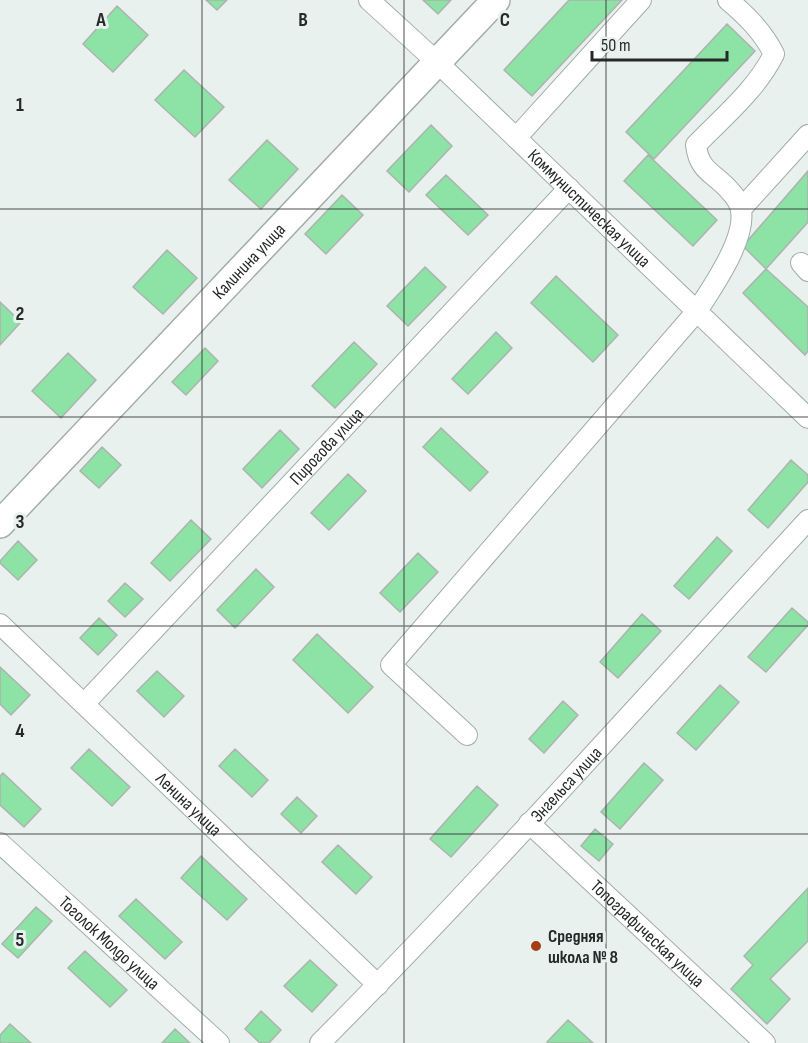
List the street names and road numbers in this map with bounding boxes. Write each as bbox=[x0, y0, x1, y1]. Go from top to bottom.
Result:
street label: Коммунистическая улица bbox=[523, 145, 655, 272]
street label: Калинина улица bbox=[208, 219, 290, 304]
street label: Пирогова улица bbox=[286, 403, 368, 489]
street label: Энгельса улица bbox=[527, 743, 606, 827]
street label: Ленина улица bbox=[151, 768, 226, 841]
street label: Топографическая улица bbox=[586, 876, 708, 992]
street label: Тоголок Молдо улица bbox=[54, 892, 164, 994]

